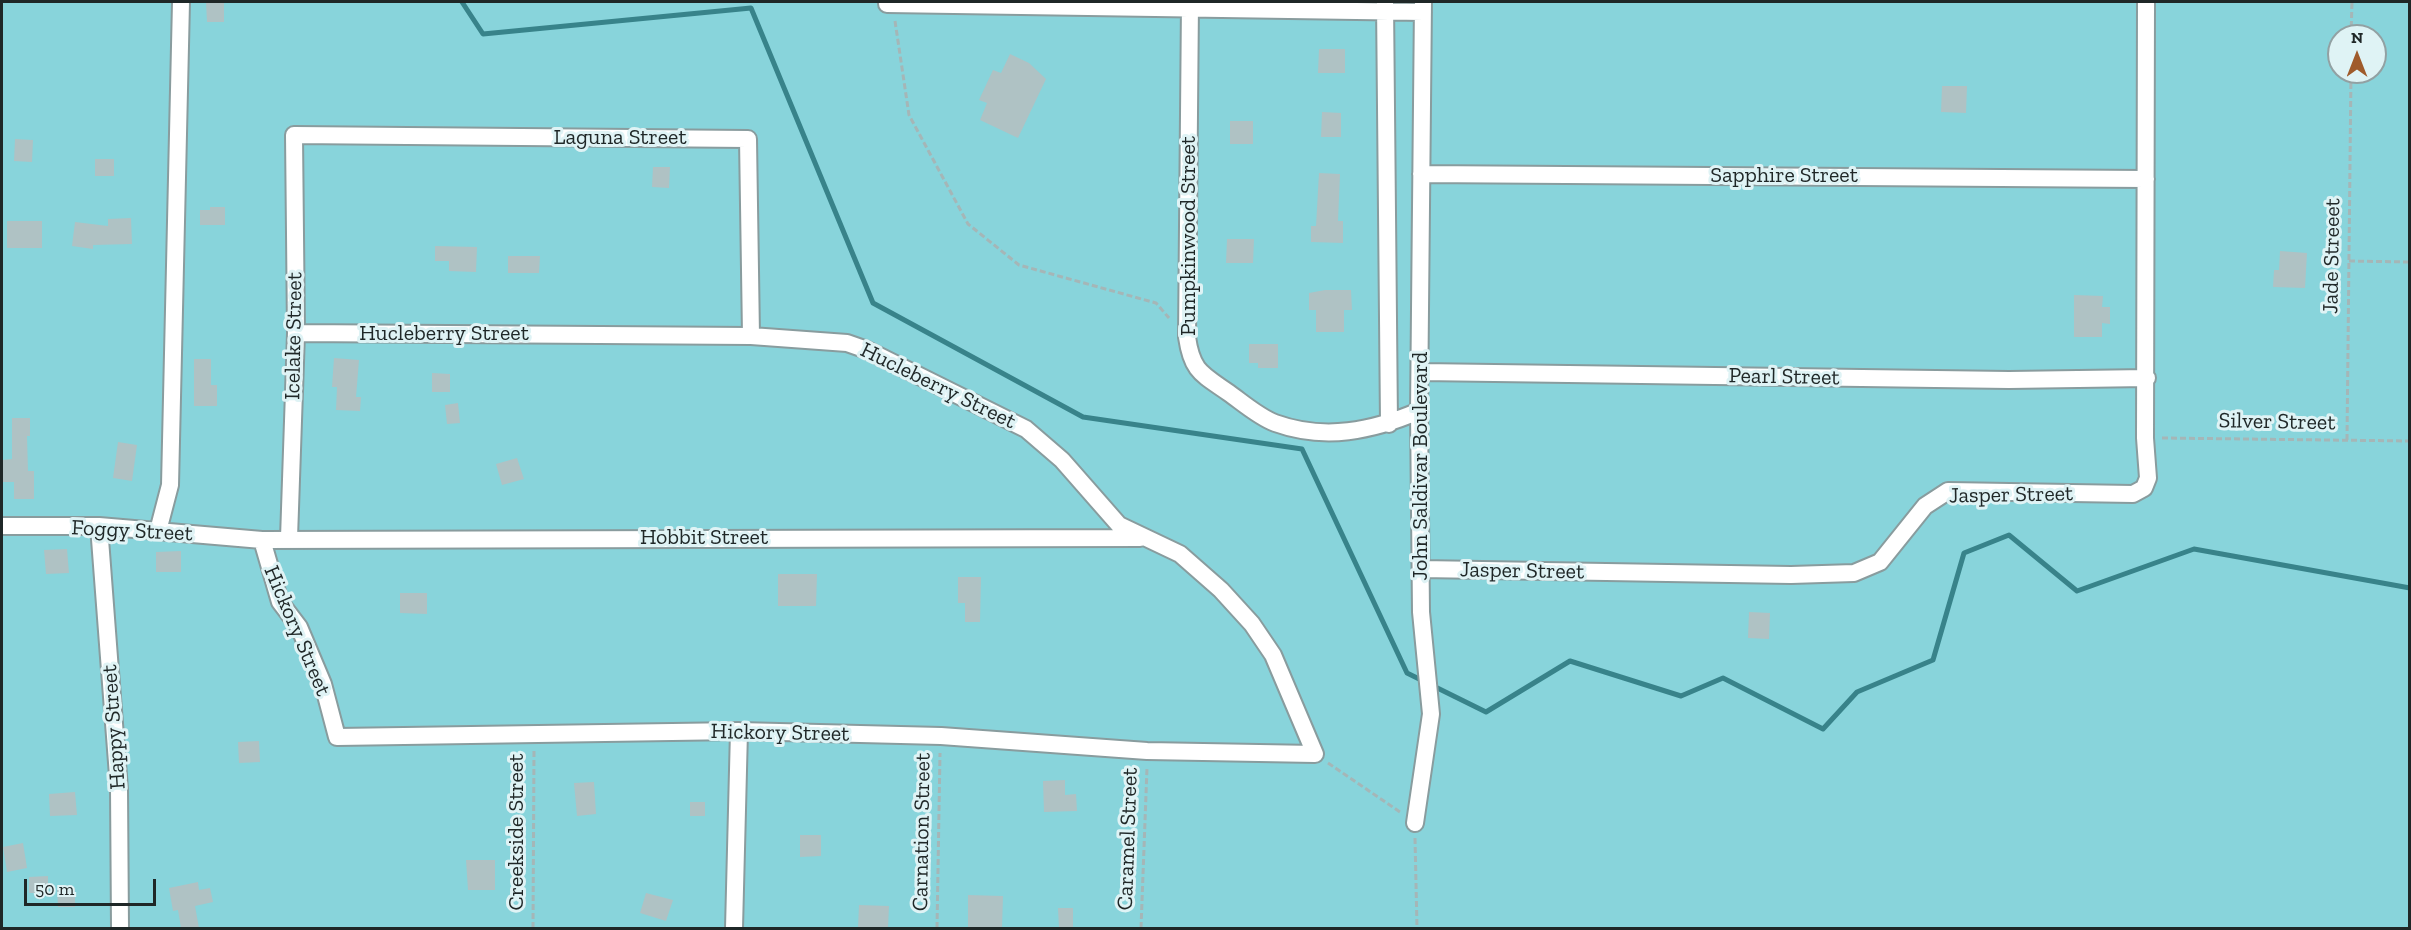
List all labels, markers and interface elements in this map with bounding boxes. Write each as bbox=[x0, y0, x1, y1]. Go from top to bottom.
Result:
north arrow bbox=[2327, 24, 2387, 84]
text: N bbox=[2351, 28, 2363, 47]
street label: Laguna Street bbox=[553, 125, 687, 151]
street label: Pumpkinwood Street bbox=[1176, 136, 1202, 336]
street label: Sapphire Street bbox=[1710, 163, 1858, 189]
street label: Jade Streeet bbox=[2318, 198, 2346, 314]
street label: Icelake Street bbox=[280, 272, 308, 400]
street label: Hucleberry Street bbox=[359, 321, 529, 347]
street label: Hucleberry Street bbox=[856, 337, 1020, 435]
street label: John Saldivar Boulevard bbox=[1408, 352, 1434, 580]
street label: Pearl Street bbox=[1728, 363, 1840, 391]
street label: Silver Street bbox=[2218, 408, 2336, 436]
street label: Jasper Street bbox=[1949, 481, 2073, 509]
street label: Foggy Street bbox=[71, 515, 193, 547]
street label: Hobbit Street bbox=[640, 525, 768, 551]
street label: Jasper Street bbox=[1460, 557, 1584, 585]
street label: Hickory Street bbox=[258, 562, 336, 700]
street label: Happy Street bbox=[96, 664, 132, 790]
street label: Hickory Street bbox=[710, 719, 850, 747]
street label: Carnation Street bbox=[907, 753, 937, 911]
street label: Creekside Street bbox=[504, 754, 530, 910]
street label: Caramel Street bbox=[1112, 767, 1144, 911]
scale bar bbox=[27, 867, 159, 905]
text: 50 m bbox=[35, 878, 74, 900]

